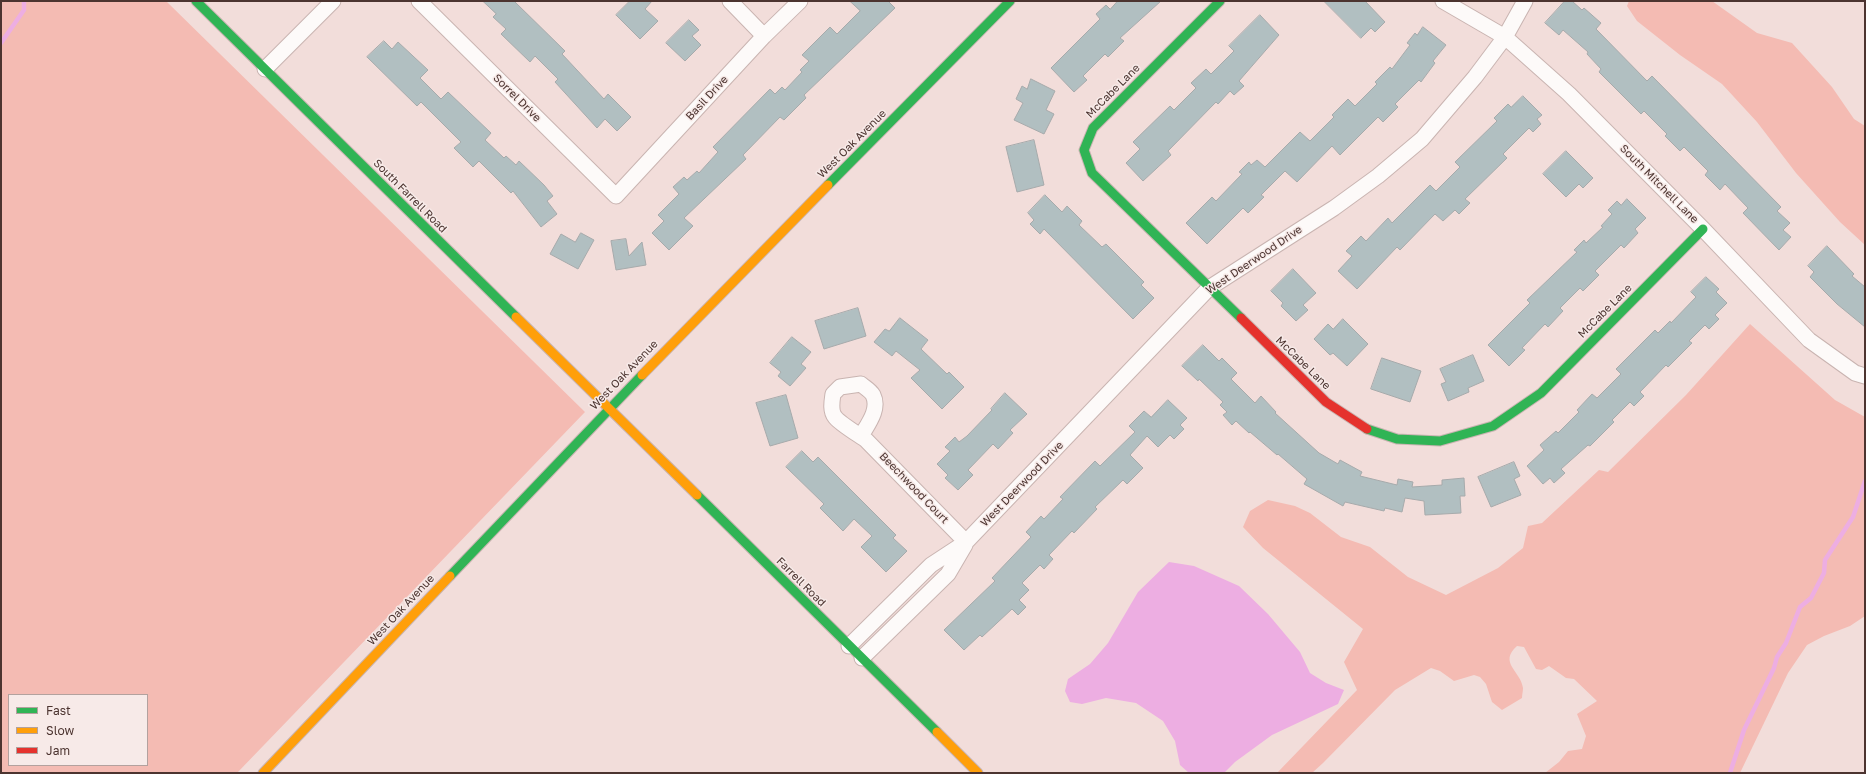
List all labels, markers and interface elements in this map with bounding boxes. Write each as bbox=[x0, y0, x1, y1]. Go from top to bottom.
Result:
street label: McCabe Lane bbox=[1083, 61, 1143, 121]
street label: Sorrel Drive bbox=[490, 71, 544, 125]
street label: Basil Drive bbox=[683, 73, 731, 123]
street label: West Oak Avenue bbox=[815, 107, 889, 181]
street label: South Mitchell Lane bbox=[1617, 142, 1701, 226]
street label: South Farrell Road bbox=[371, 157, 449, 235]
street label: West Deerwood Drive bbox=[1203, 223, 1305, 297]
street label: McCabe Lane bbox=[1575, 281, 1635, 341]
street label: McCabe Lane bbox=[1273, 334, 1333, 392]
street label: West Oak Avenue bbox=[587, 337, 661, 413]
street label: West Deerwood Drive bbox=[978, 439, 1066, 529]
street label: Beechwood Court bbox=[877, 450, 951, 526]
street label: Farrell Road bbox=[774, 555, 828, 609]
street label: West Oak Avenue bbox=[365, 572, 437, 648]
legend bbox=[8, 694, 148, 766]
text: Fast bbox=[46, 703, 71, 718]
text: Slow bbox=[46, 723, 74, 738]
text: Jam bbox=[46, 743, 70, 758]

